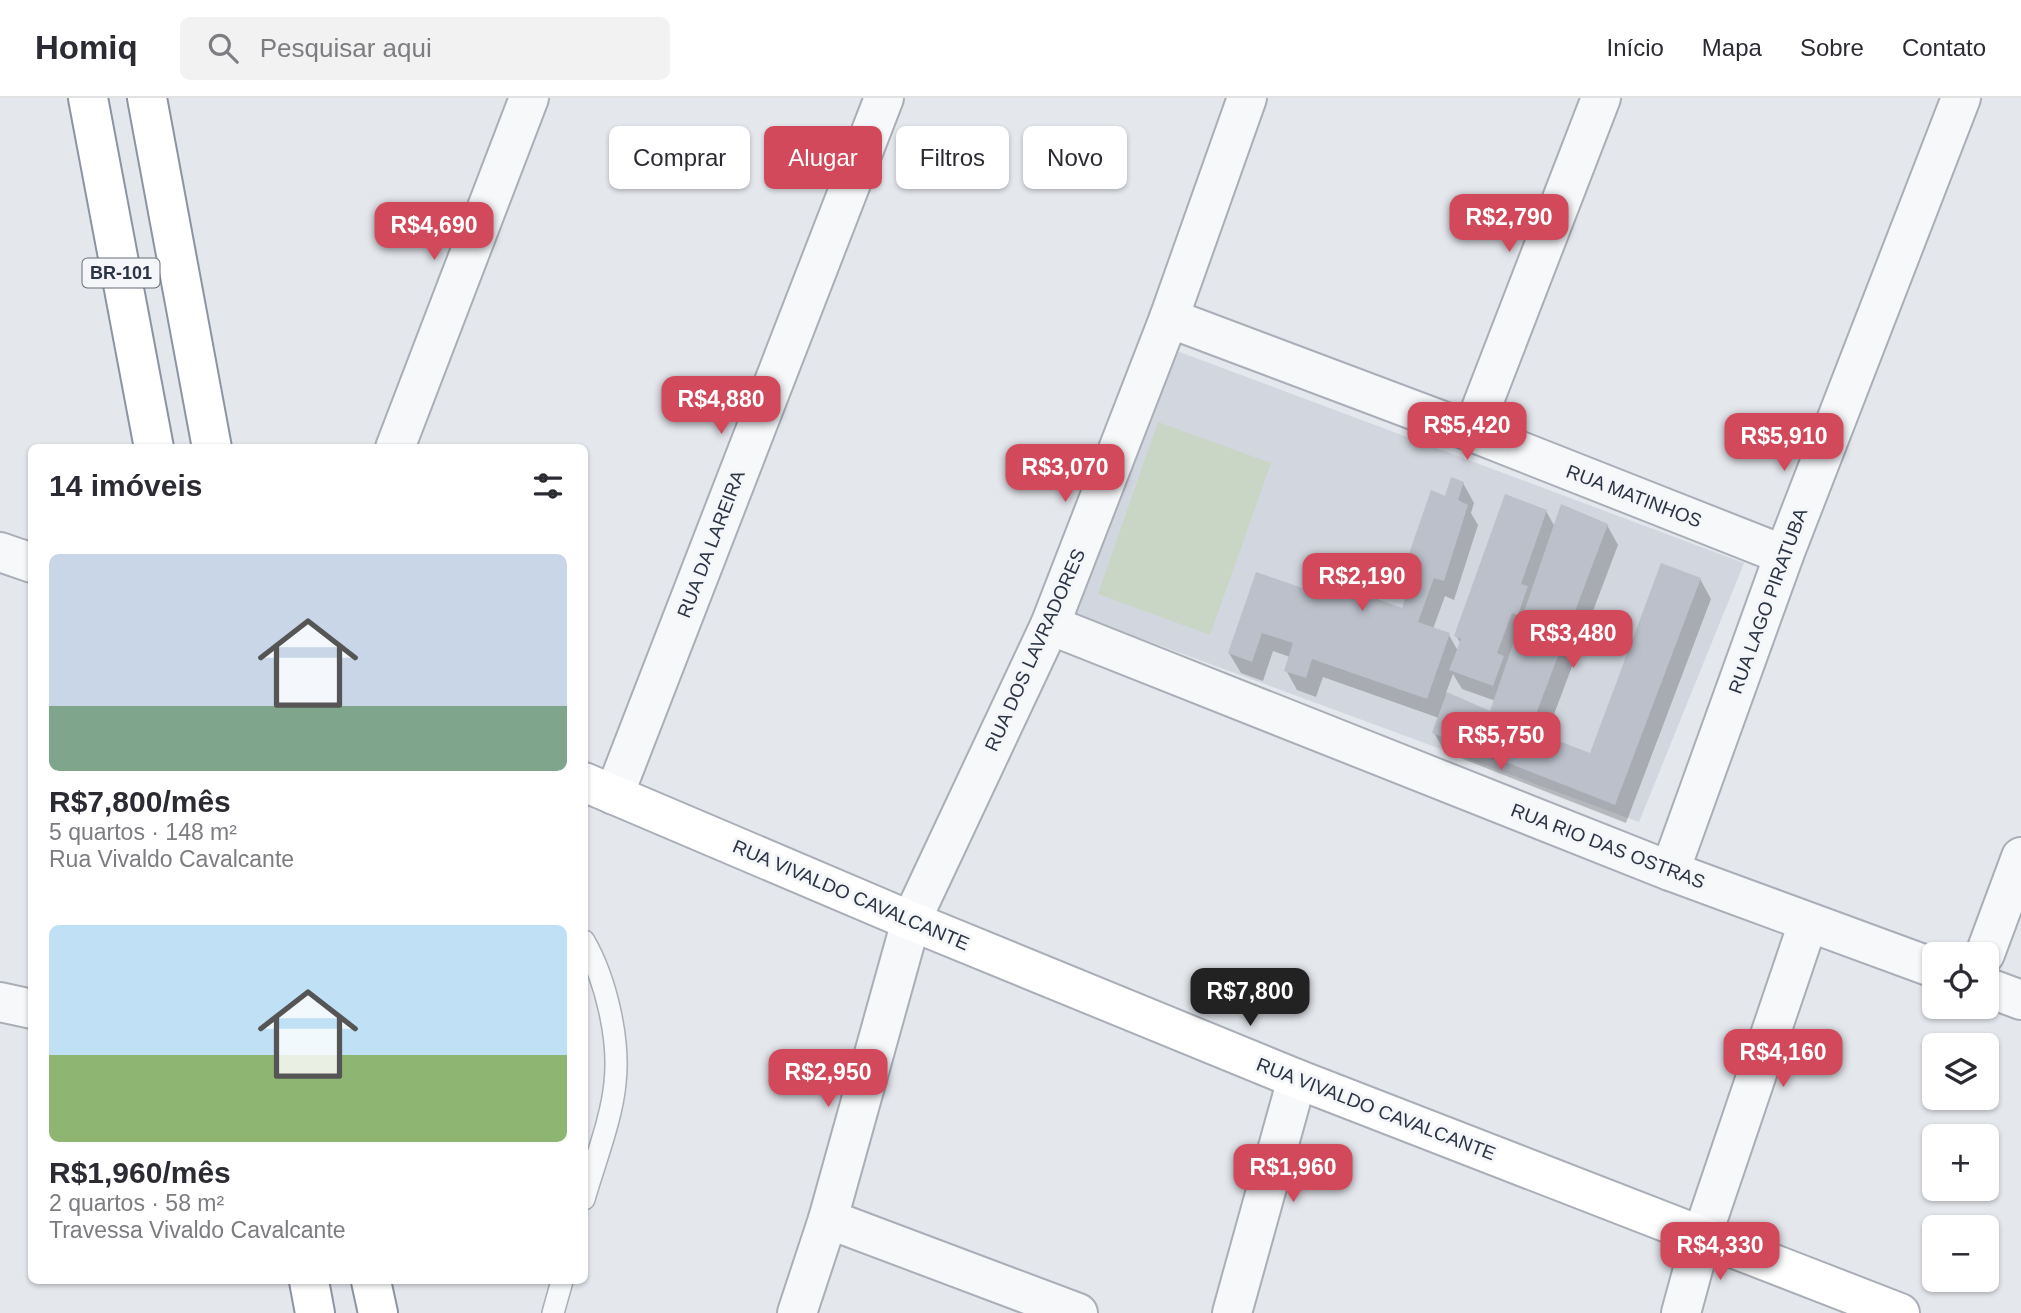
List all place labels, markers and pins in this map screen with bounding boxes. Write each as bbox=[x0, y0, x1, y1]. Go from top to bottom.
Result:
pin: R$2,790 bbox=[1444, 194, 1574, 254]
pin: R$4,690 bbox=[369, 202, 499, 262]
pin: R$4,880 bbox=[656, 376, 786, 436]
pin: R$5,420 bbox=[1402, 402, 1532, 462]
pin: R$5,910 bbox=[1719, 414, 1849, 473]
pin: R$3,070 bbox=[1000, 444, 1130, 504]
pin: R$2,190 bbox=[1297, 554, 1427, 613]
pin: R$3,480 bbox=[1508, 610, 1638, 670]
pin: R$5,750 bbox=[1436, 712, 1566, 772]
pin: R$7,800 bbox=[1185, 968, 1315, 1028]
pin: R$4,160 bbox=[1718, 1030, 1848, 1089]
pin: R$2,950 bbox=[763, 1049, 893, 1109]
pin: R$1,960 bbox=[1228, 1144, 1358, 1204]
pin: R$4,330 bbox=[1655, 1222, 1785, 1282]

